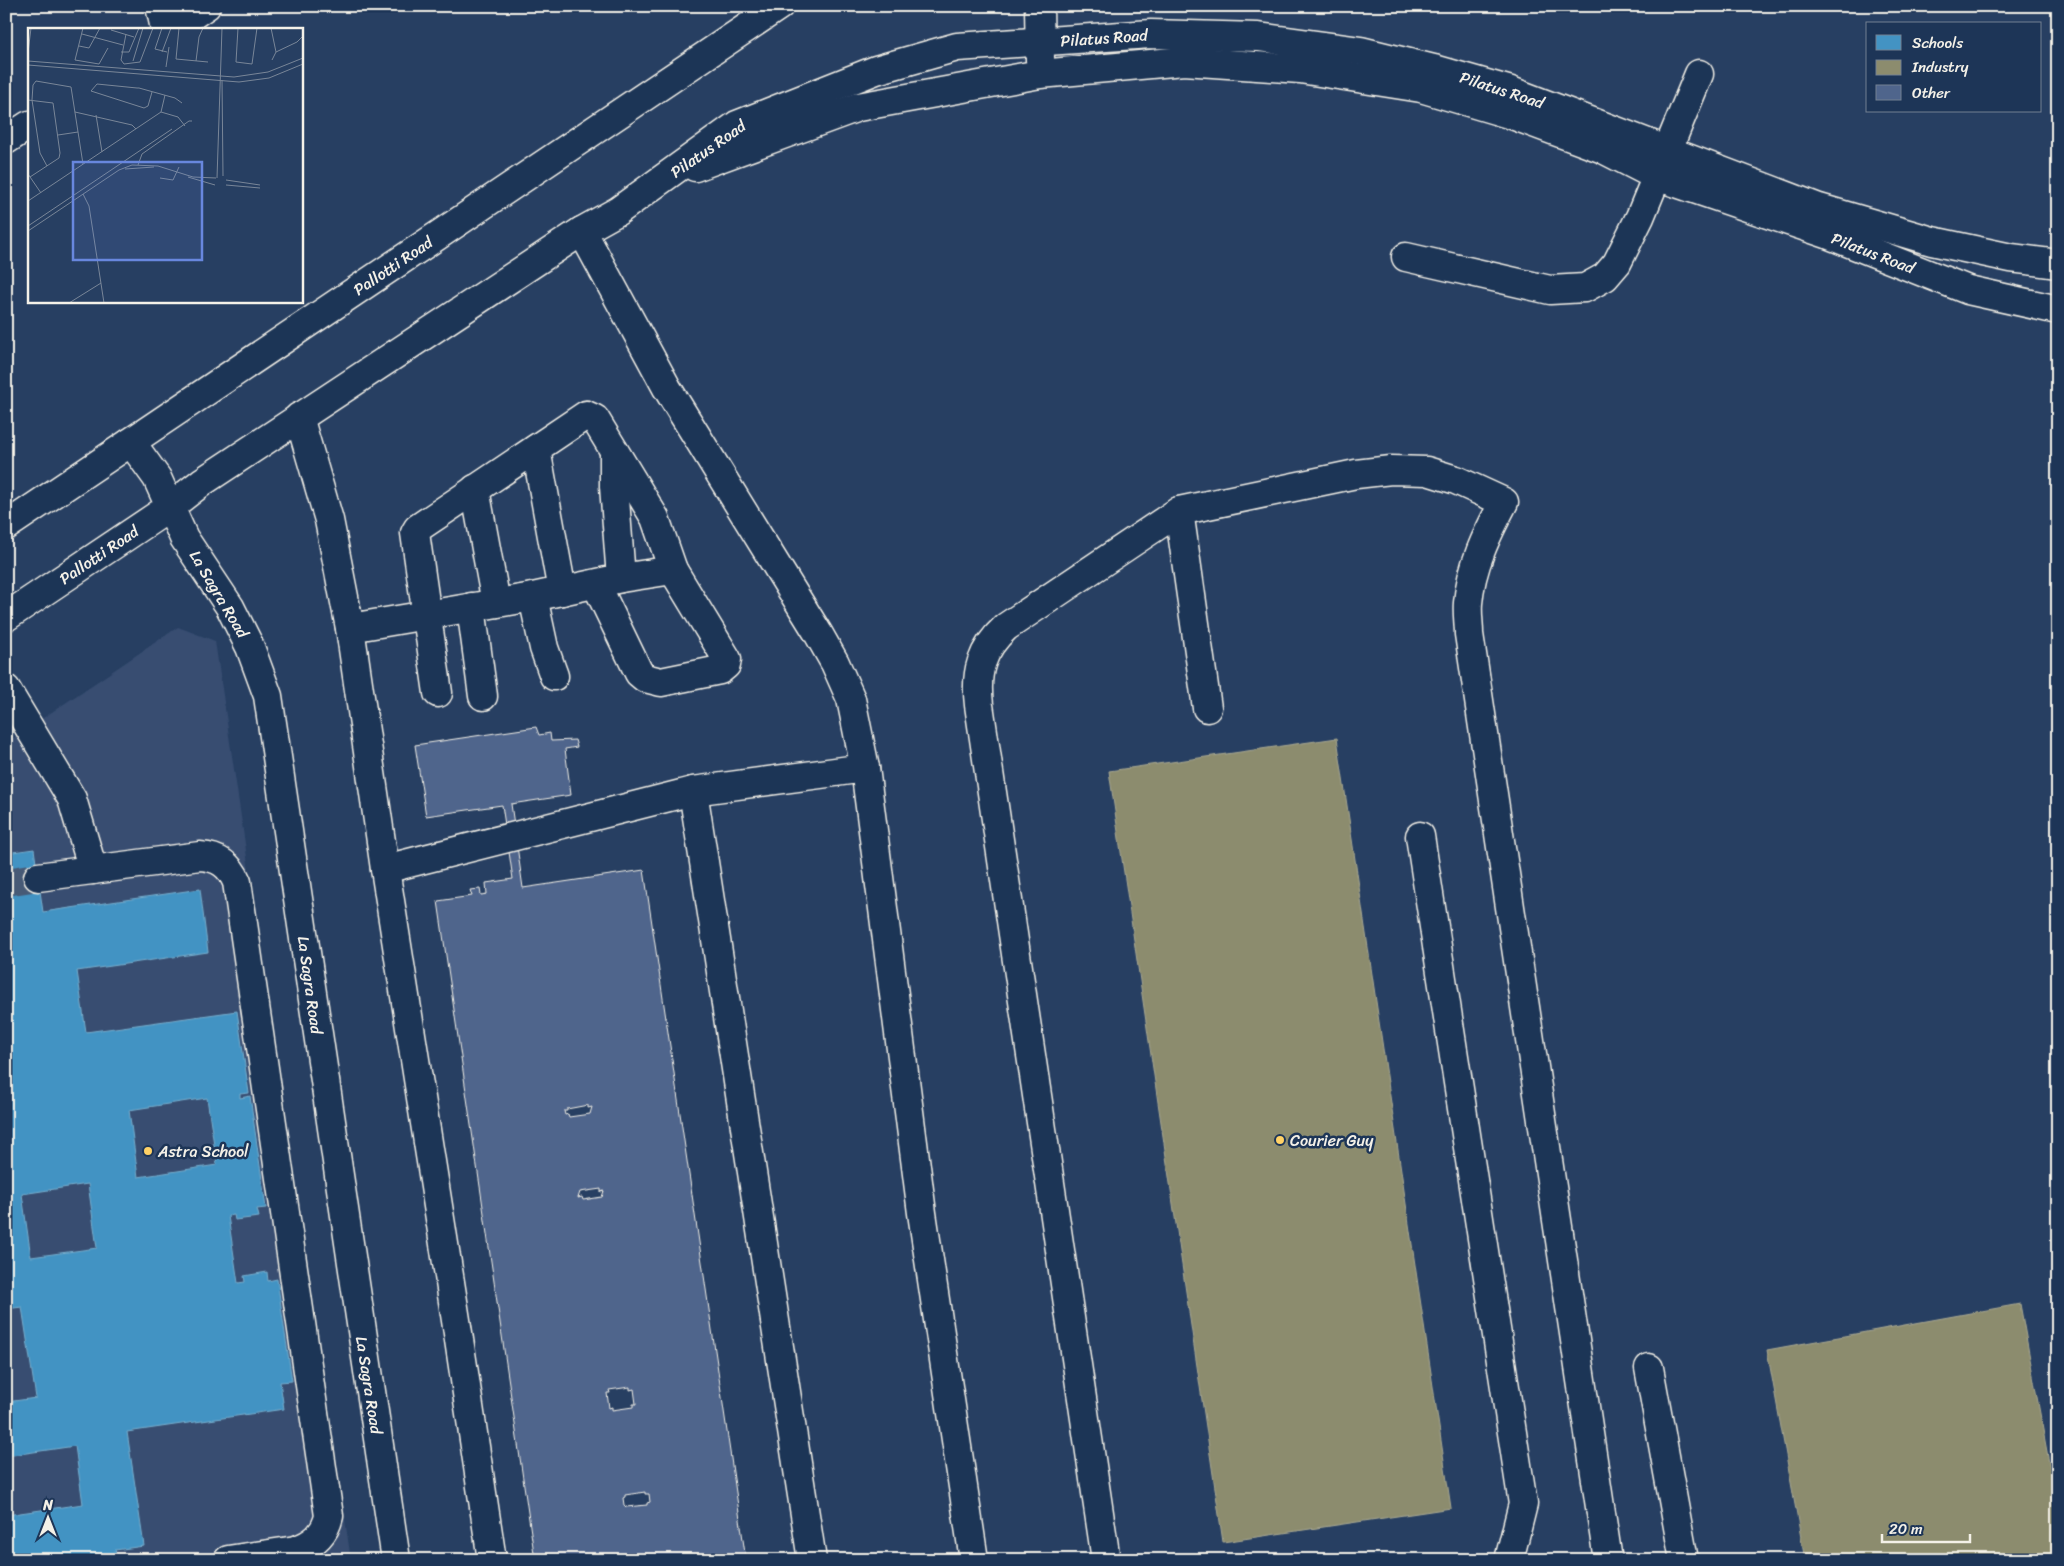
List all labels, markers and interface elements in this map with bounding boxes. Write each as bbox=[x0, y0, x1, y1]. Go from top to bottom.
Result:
street label: Pilatus Road bbox=[1059, 20, 1150, 56]
legend bbox=[1866, 22, 2042, 112]
inset map bbox=[28, 28, 302, 302]
text: Schools bbox=[1912, 30, 1963, 56]
text: Industry bbox=[1911, 54, 1969, 80]
street label: Pilatus Road bbox=[1456, 63, 1549, 118]
text: Other bbox=[1912, 80, 1951, 106]
street label: Pilatus Road bbox=[664, 111, 753, 186]
street label: Pilatus Road bbox=[1827, 224, 1920, 283]
street label: Pallotti Road bbox=[347, 228, 440, 303]
street label: Pallotti Road bbox=[53, 517, 146, 592]
street label: La Sagra Road bbox=[181, 544, 258, 645]
street label: La Sagra Road bbox=[289, 934, 331, 1037]
place label: Courier Guy bbox=[1290, 1126, 1374, 1155]
marker: Courier Guy bbox=[1274, 1134, 1286, 1146]
place label: Astra School bbox=[157, 1137, 249, 1166]
marker: Astra School bbox=[142, 1145, 154, 1157]
street label: La Sagra Road bbox=[347, 1334, 391, 1438]
text: N bbox=[42, 1493, 53, 1518]
north arrow bbox=[22, 1494, 72, 1544]
scale bar bbox=[1882, 1511, 1969, 1543]
text: 20 m bbox=[1889, 1516, 1923, 1542]

